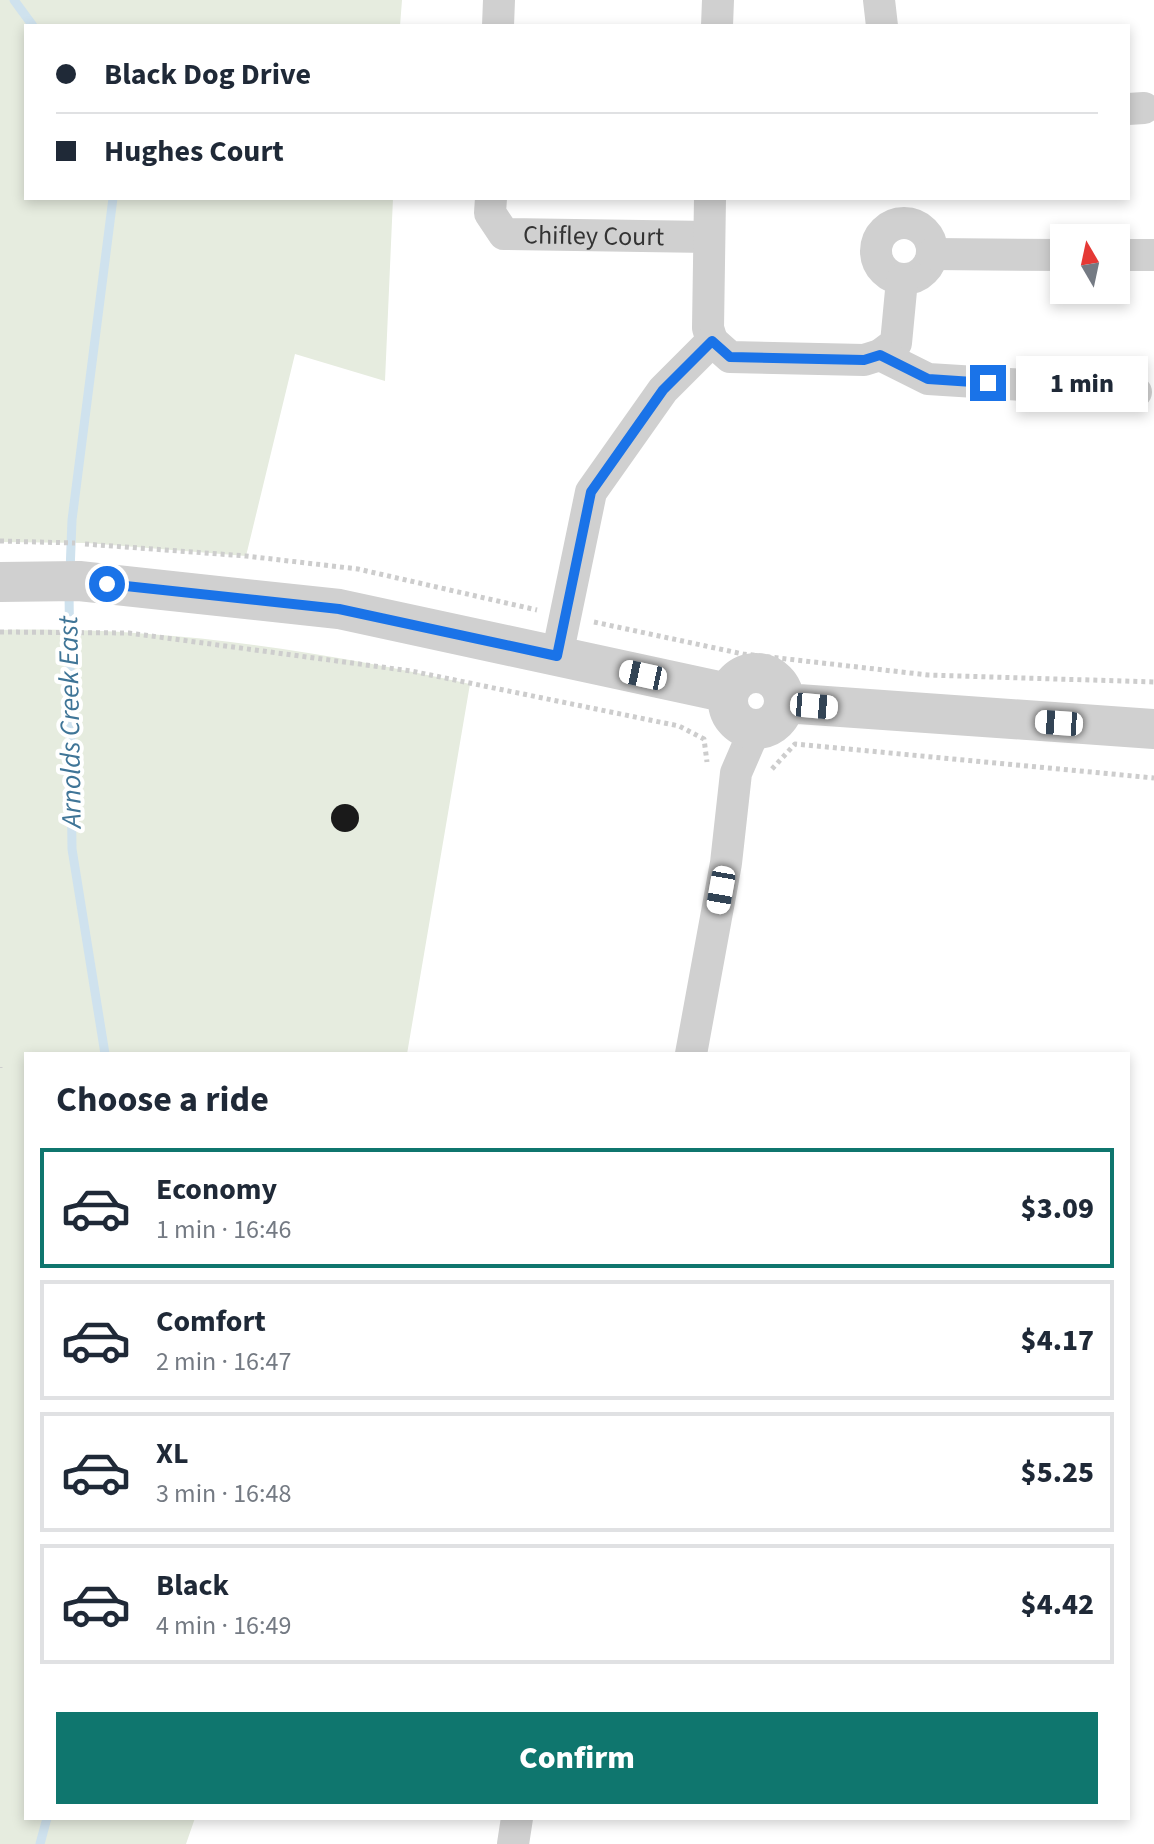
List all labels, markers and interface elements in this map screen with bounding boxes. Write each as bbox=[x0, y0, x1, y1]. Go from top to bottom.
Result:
text: Black Dog Drive bbox=[104, 53, 311, 96]
text: Hughes Court bbox=[104, 130, 284, 173]
street label: Chifley Court bbox=[523, 216, 665, 255]
north arrow bbox=[1050, 224, 1130, 304]
map controls bbox=[1050, 224, 1130, 304]
callout: 1 min bbox=[1016, 355, 1148, 411]
route end bbox=[970, 365, 1006, 401]
text: 1 min bbox=[1050, 365, 1114, 402]
route start bbox=[89, 566, 125, 602]
water label: Arnolds Creek East bbox=[48, 615, 92, 830]
car bbox=[617, 658, 669, 692]
car bbox=[789, 692, 839, 720]
car bbox=[1034, 709, 1084, 737]
car bbox=[705, 864, 737, 916]
text: Choose a ride bbox=[56, 1074, 269, 1125]
text: Economy bbox=[156, 1168, 277, 1211]
icon: car bbox=[60, 1172, 132, 1244]
text: $3.09 bbox=[1021, 1187, 1094, 1230]
text: 1 min · 16:46 bbox=[156, 1211, 291, 1248]
text: Comfort bbox=[156, 1300, 266, 1343]
icon: car bbox=[60, 1304, 132, 1376]
text: $4.17 bbox=[1021, 1319, 1094, 1362]
text: 2 min · 16:47 bbox=[156, 1343, 291, 1380]
text: XL bbox=[156, 1432, 189, 1475]
icon: car bbox=[60, 1436, 132, 1508]
text: $5.25 bbox=[1021, 1451, 1094, 1494]
text: 3 min · 16:48 bbox=[156, 1475, 291, 1512]
text: Black bbox=[156, 1564, 229, 1607]
icon: car bbox=[60, 1568, 132, 1640]
text: $4.42 bbox=[1021, 1583, 1094, 1626]
text: 4 min · 16:49 bbox=[156, 1607, 291, 1644]
button: Confirm bbox=[56, 1712, 1098, 1804]

